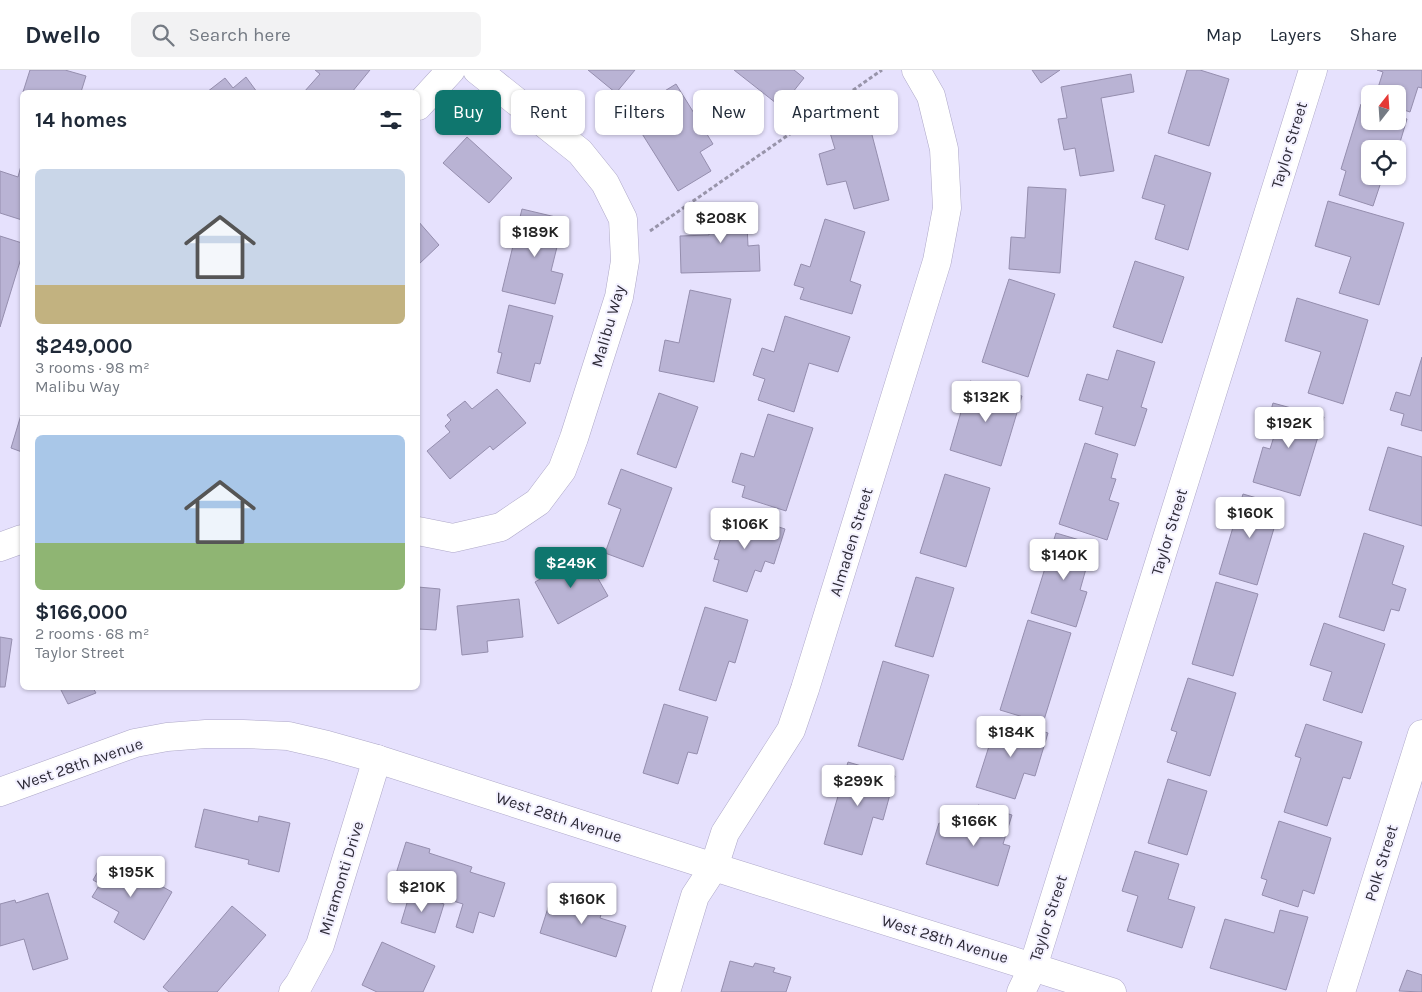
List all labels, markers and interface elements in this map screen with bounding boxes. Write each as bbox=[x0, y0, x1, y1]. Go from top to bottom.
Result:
search box bbox=[131, 12, 481, 57]
text: Dwello bbox=[25, 21, 101, 49]
icon: search bbox=[149, 21, 177, 49]
text: Search here bbox=[189, 24, 291, 46]
text: Map bbox=[1206, 24, 1242, 46]
text: Layers bbox=[1270, 24, 1322, 46]
text: Share bbox=[1350, 24, 1397, 46]
north arrow bbox=[1361, 85, 1406, 130]
map controls bbox=[1361, 85, 1406, 185]
chip: Buy bbox=[435, 90, 501, 135]
chip: Rent bbox=[511, 90, 585, 135]
chip: Filters bbox=[595, 90, 683, 135]
chip: New bbox=[693, 90, 764, 135]
chip: Apartment bbox=[774, 90, 898, 135]
street label: Taylor Street bbox=[1267, 99, 1311, 191]
icon: filters bbox=[377, 106, 405, 134]
text: 14 homes bbox=[35, 108, 127, 132]
button: locate bbox=[1361, 140, 1406, 185]
icon: home bbox=[175, 202, 265, 292]
pin: $208K bbox=[686, 202, 756, 244]
text: $208K bbox=[695, 208, 747, 227]
pin: $189K bbox=[500, 216, 570, 258]
text: $189K bbox=[511, 222, 559, 241]
street label: Malibu Way bbox=[587, 282, 629, 369]
text: $249,000 bbox=[35, 334, 133, 358]
text: 3 rooms · 98 m² bbox=[35, 358, 150, 377]
text: Malibu Way bbox=[35, 377, 120, 396]
pin: $132K bbox=[951, 380, 1021, 423]
text: $132K bbox=[963, 387, 1009, 406]
pin: $192K bbox=[1254, 406, 1324, 449]
text: $192K bbox=[1266, 413, 1312, 432]
icon: home bbox=[175, 467, 265, 557]
street label: Almaden Street bbox=[825, 485, 877, 599]
street label: Taylor Street bbox=[1147, 486, 1191, 578]
pin: $160K bbox=[1215, 496, 1285, 539]
text: $160K bbox=[1226, 503, 1274, 522]
pin: $106K bbox=[710, 508, 780, 550]
text: $106K bbox=[721, 514, 769, 533]
pin: $140K bbox=[1029, 538, 1099, 581]
text: $140K bbox=[1041, 545, 1087, 564]
pin: $249K bbox=[536, 546, 606, 589]
text: $249K bbox=[546, 553, 596, 572]
text: $166,000 bbox=[35, 600, 128, 624]
text: 2 rooms · 68 m² bbox=[35, 624, 149, 643]
text: Taylor Street bbox=[35, 643, 125, 662]
pin: $184K bbox=[976, 716, 1046, 758]
text: $184K bbox=[987, 722, 1035, 741]
street label: West 28th Avenue bbox=[15, 734, 145, 794]
pin: $299K bbox=[823, 764, 893, 807]
text: $299K bbox=[833, 771, 883, 790]
street label: West 28th Avenue bbox=[494, 788, 624, 846]
pin: $166K bbox=[939, 804, 1009, 847]
text: $166K bbox=[951, 811, 997, 830]
street label: Miramonti Drive bbox=[315, 819, 367, 937]
street label: Polk Street bbox=[1360, 823, 1402, 903]
pin: $195K bbox=[96, 856, 166, 898]
text: $195K bbox=[108, 862, 154, 881]
pin: $210K bbox=[387, 870, 457, 913]
street label: Taylor Street bbox=[1025, 872, 1071, 964]
text: $210K bbox=[399, 877, 446, 896]
pin: $160K bbox=[547, 882, 617, 925]
text: $160K bbox=[558, 889, 606, 908]
street label: West 28th Avenue bbox=[879, 911, 1011, 967]

